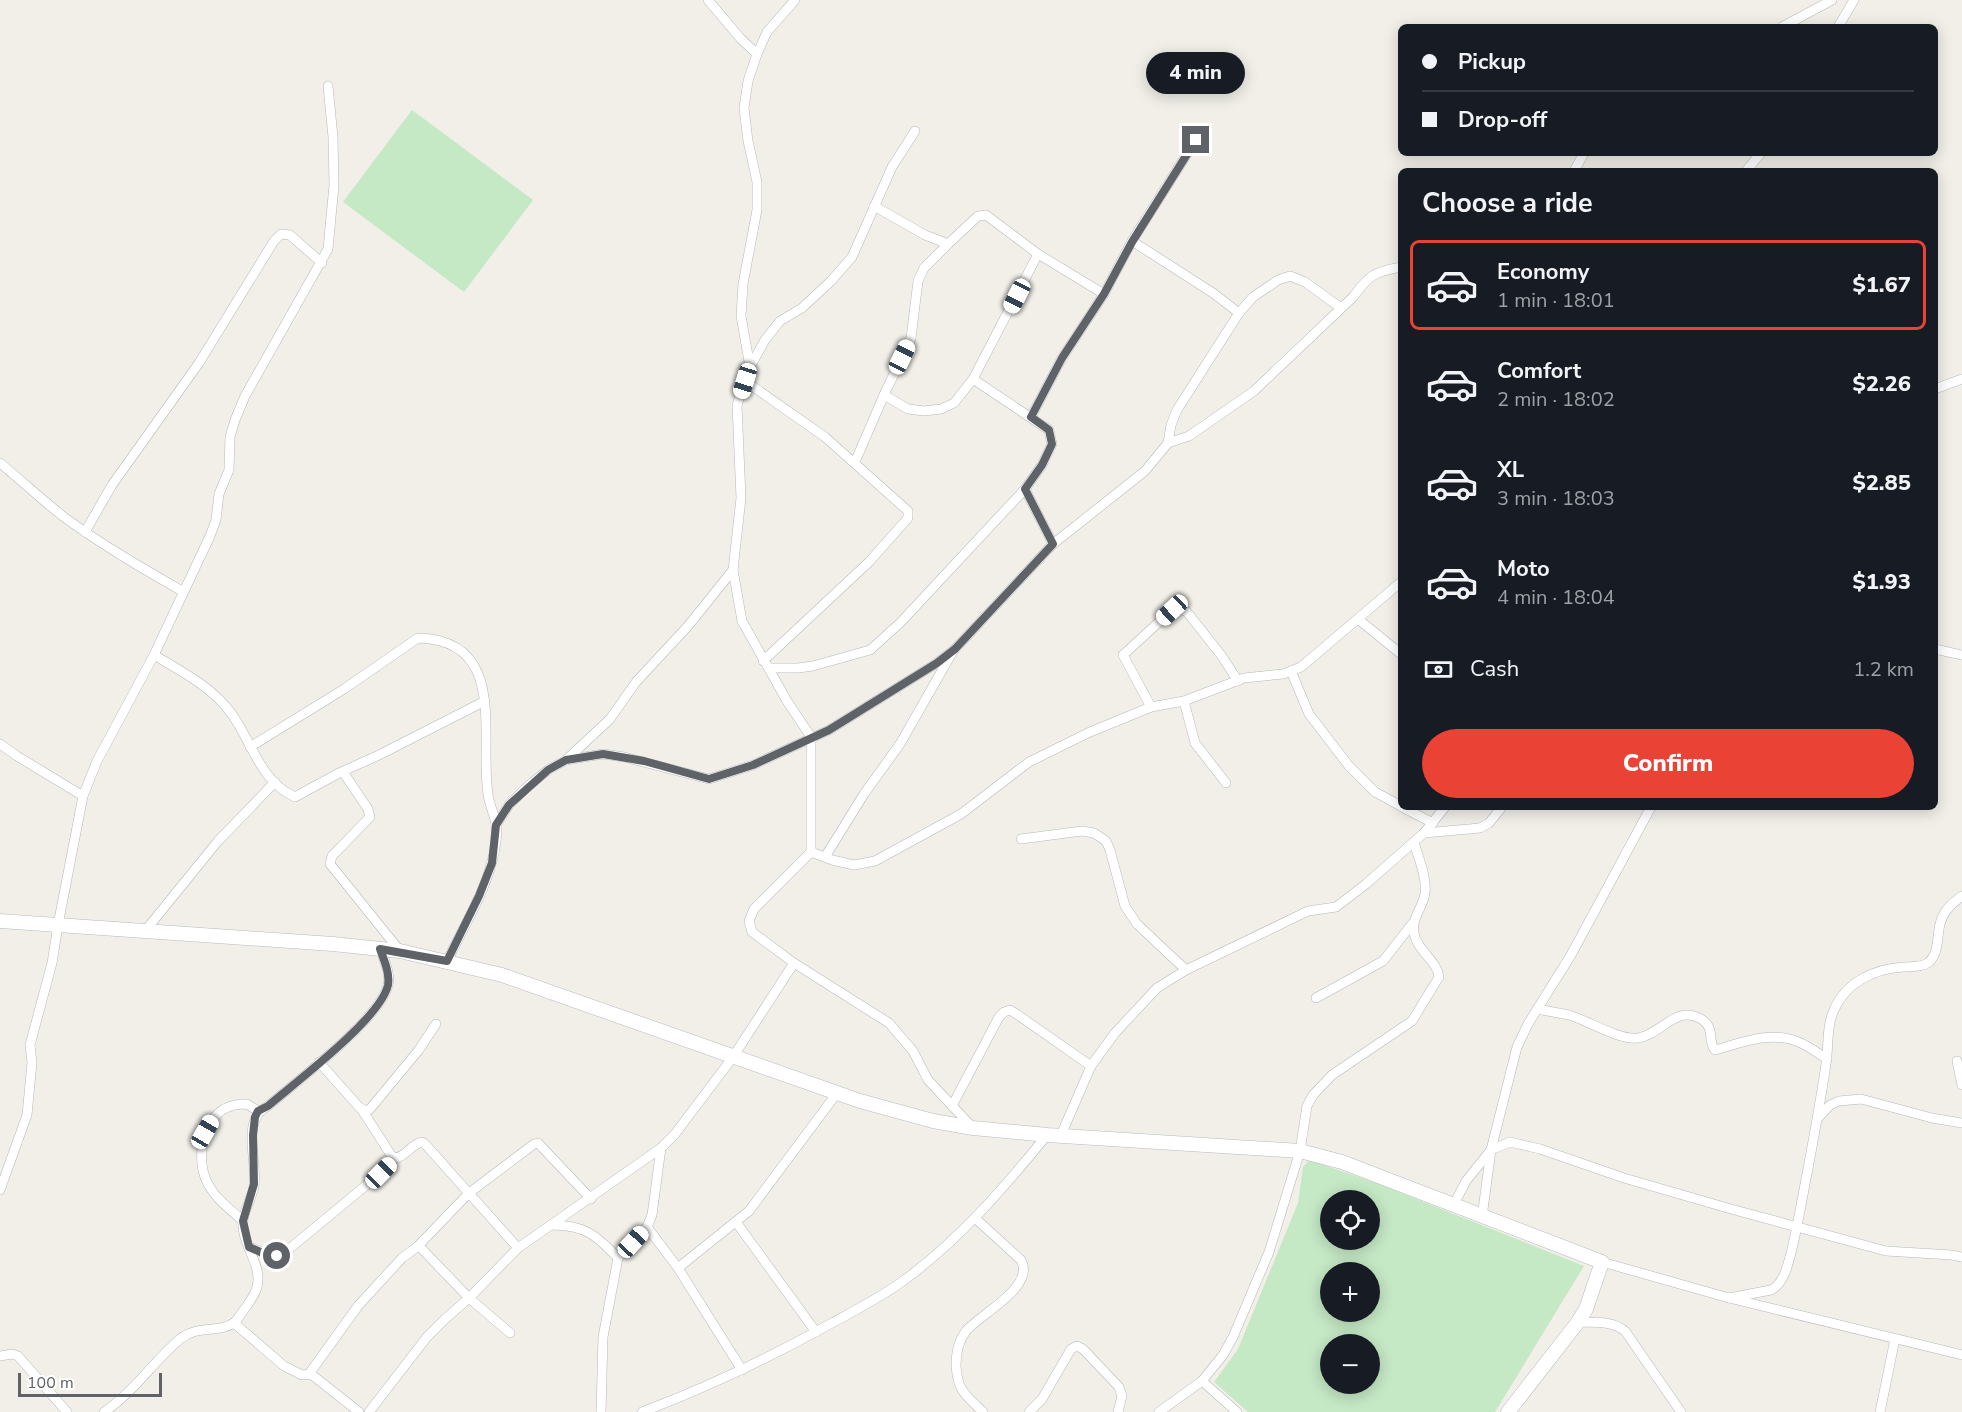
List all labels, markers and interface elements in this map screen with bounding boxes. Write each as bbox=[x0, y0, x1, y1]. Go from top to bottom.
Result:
text: Pickup bbox=[1458, 47, 1526, 77]
callout: 4 min bbox=[1146, 53, 1246, 95]
text: 4 min bbox=[1169, 59, 1222, 86]
text: Drop-off bbox=[1458, 105, 1547, 135]
route end bbox=[1182, 126, 1209, 153]
text: Choose a ride bbox=[1422, 185, 1593, 222]
text: Economy bbox=[1497, 257, 1589, 287]
icon: car bbox=[1425, 258, 1479, 312]
text: $1.67 bbox=[1852, 270, 1911, 300]
car bbox=[1001, 276, 1033, 316]
text: 1 min · 18:01 bbox=[1497, 287, 1615, 314]
car bbox=[886, 337, 918, 377]
text: Comfort bbox=[1497, 356, 1581, 386]
icon: car bbox=[1425, 357, 1479, 411]
car bbox=[731, 361, 759, 401]
text: $2.26 bbox=[1852, 369, 1911, 399]
text: 2 min · 18:02 bbox=[1497, 386, 1615, 413]
text: XL bbox=[1497, 455, 1524, 485]
icon: car bbox=[1425, 456, 1479, 510]
text: $2.85 bbox=[1852, 468, 1911, 498]
text: 3 min · 18:03 bbox=[1497, 485, 1615, 512]
text: Moto bbox=[1497, 554, 1550, 584]
icon: car bbox=[1425, 555, 1479, 609]
text: $1.93 bbox=[1852, 567, 1911, 597]
text: 4 min · 18:04 bbox=[1497, 584, 1615, 611]
car bbox=[1153, 591, 1191, 629]
icon: cash bbox=[1422, 653, 1455, 686]
text: Cash bbox=[1470, 654, 1519, 684]
text: 1.2 km bbox=[1853, 656, 1914, 683]
button: Confirm bbox=[1422, 729, 1914, 798]
car bbox=[188, 1112, 222, 1152]
car bbox=[362, 1154, 400, 1192]
map controls bbox=[1320, 1190, 1380, 1394]
button: locate bbox=[1320, 1190, 1380, 1250]
car bbox=[614, 1223, 652, 1261]
route start bbox=[263, 1242, 290, 1269]
button: + bbox=[1320, 1262, 1380, 1322]
button: − bbox=[1320, 1334, 1380, 1394]
scale bar bbox=[18, 1370, 162, 1398]
text: 100 m bbox=[27, 1372, 74, 1394]

